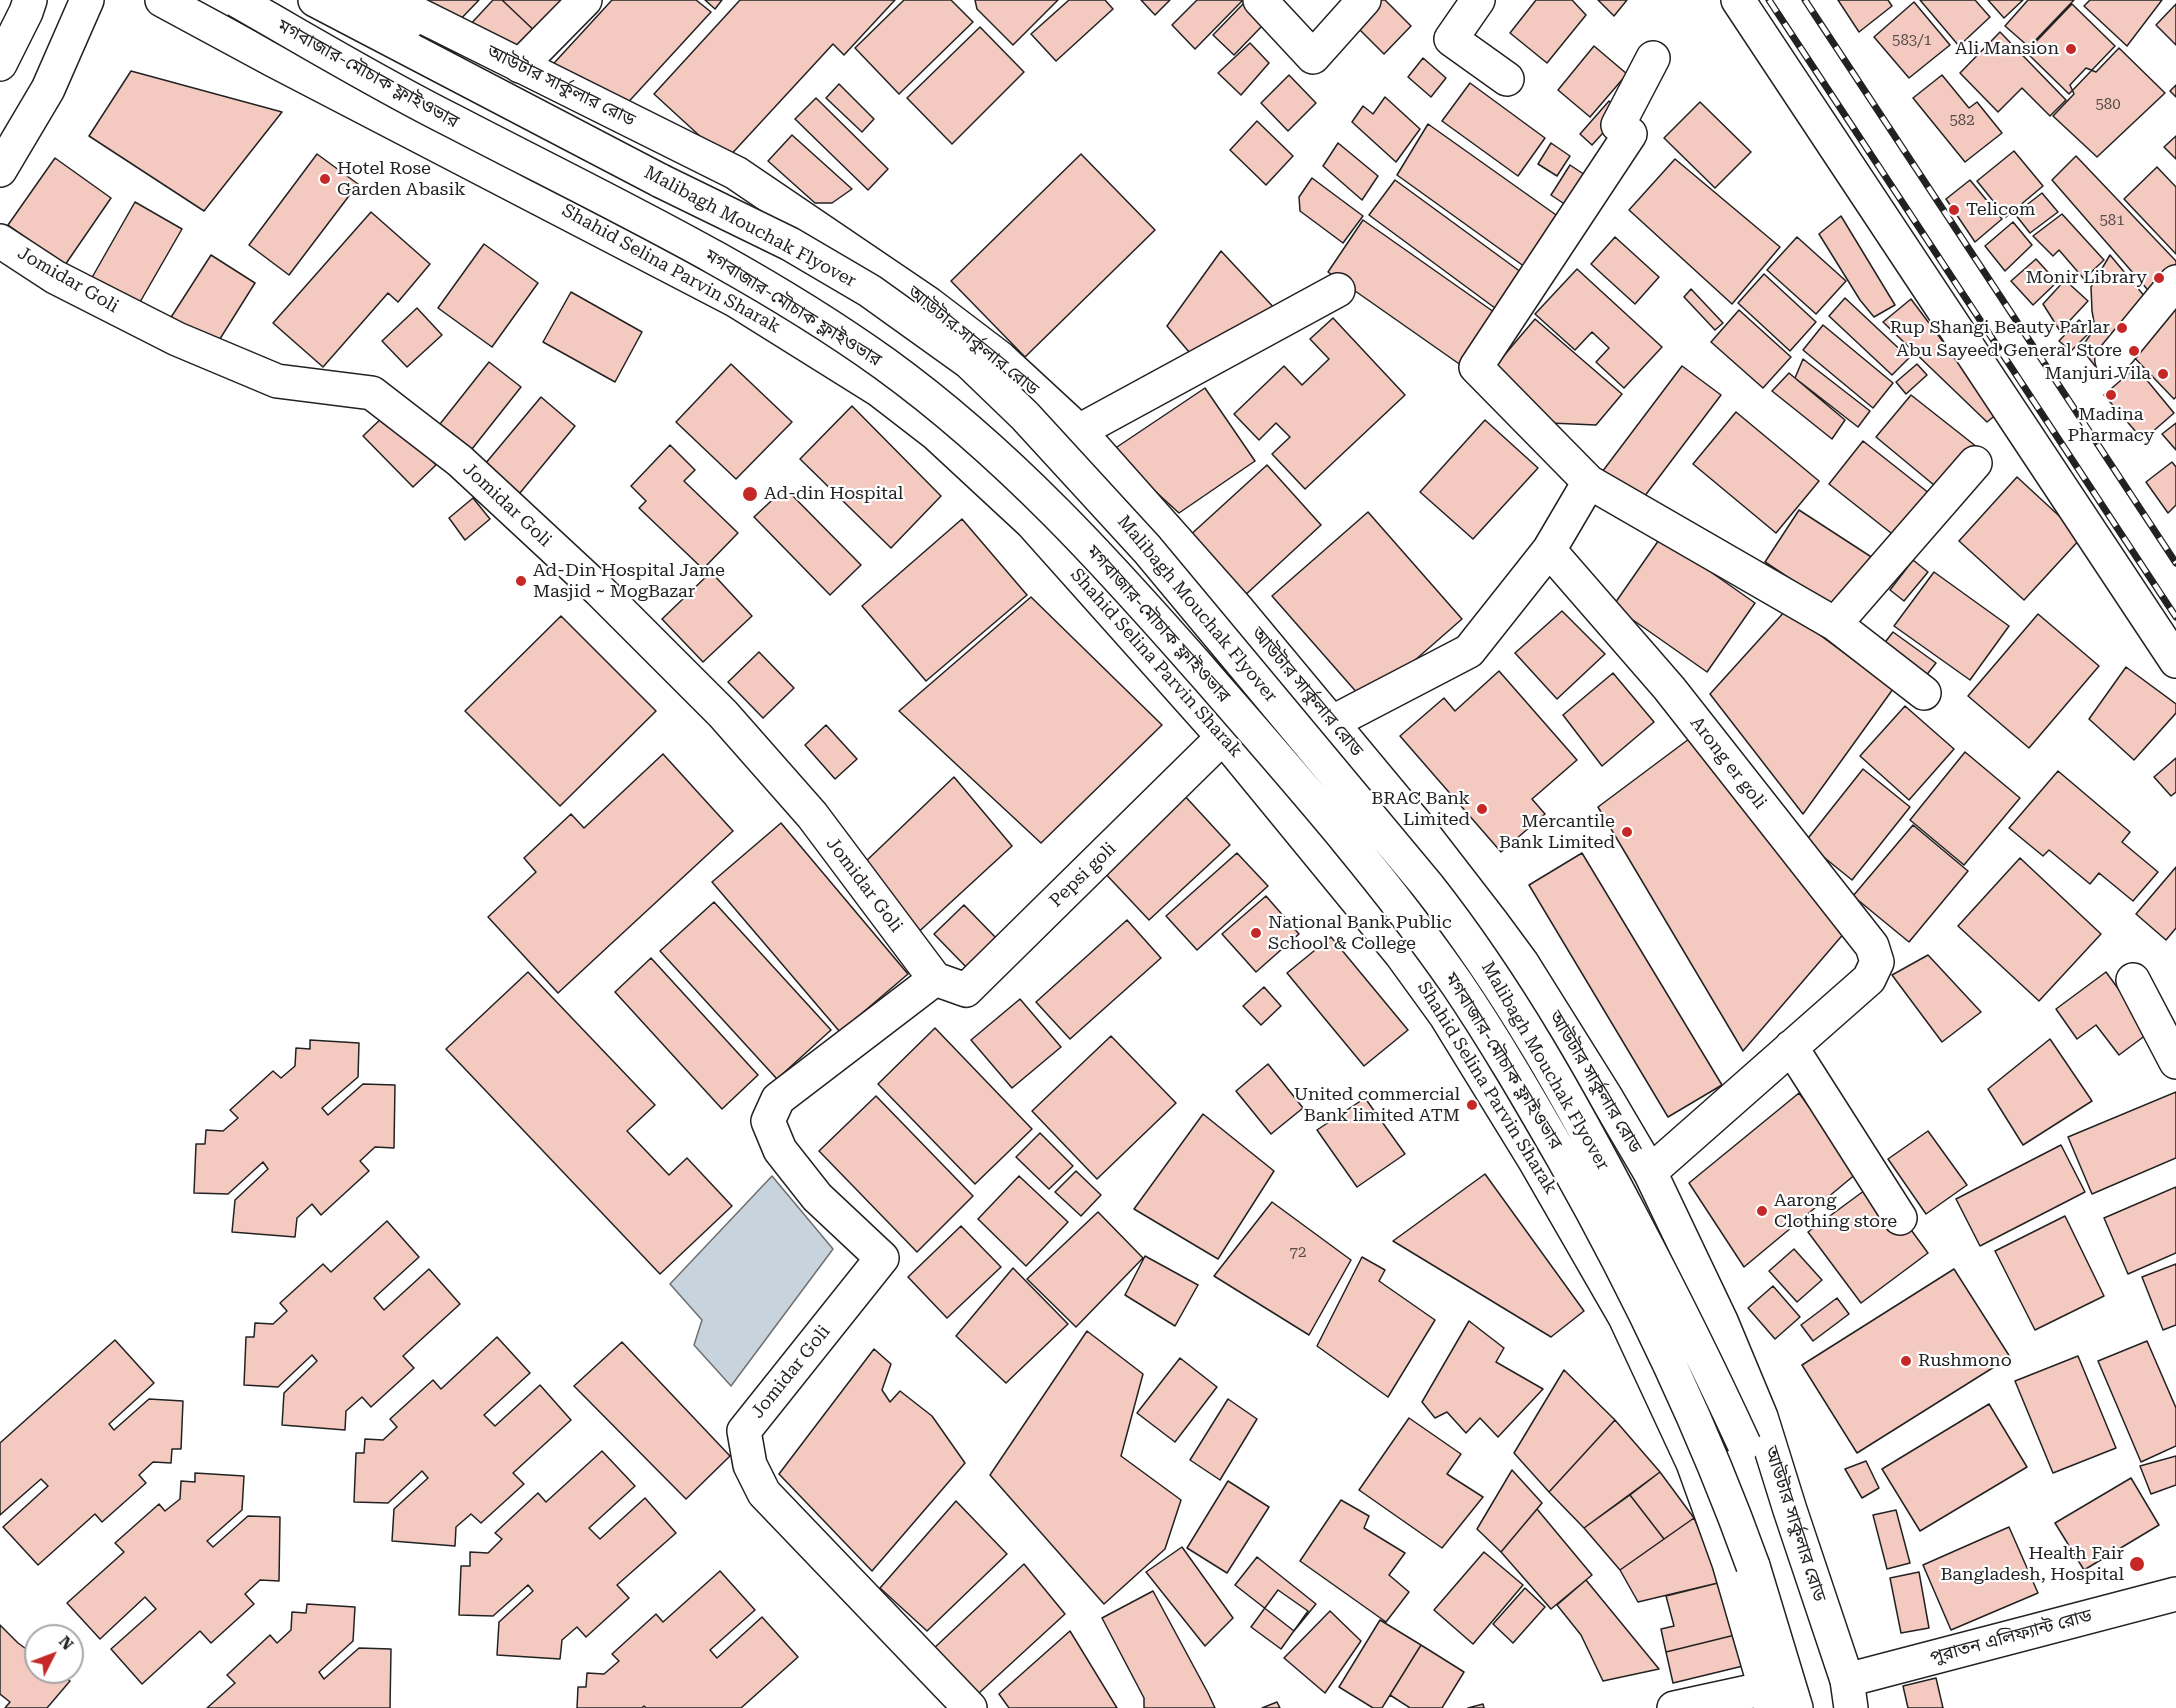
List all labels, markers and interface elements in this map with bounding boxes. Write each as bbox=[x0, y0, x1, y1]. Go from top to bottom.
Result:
street label: মগবাজার-মৌচাক ফ্লাইওভার bbox=[274, 15, 462, 133]
house number: 583/1 bbox=[1892, 32, 1932, 50]
place label: Ali Mansion bbox=[1955, 38, 2059, 60]
street label: আউটার সার্কুলার রোড bbox=[483, 41, 639, 131]
marker: Ali Mansion bbox=[2064, 42, 2078, 56]
house number: 580 bbox=[2095, 96, 2121, 114]
house number: 582 bbox=[1949, 112, 1975, 130]
place label: Hotel Rose Garden Abasik bbox=[337, 158, 466, 201]
street label: Malibagh Mouchak Flyover bbox=[640, 162, 860, 292]
marker: Hotel Rose Garden Abasik bbox=[318, 172, 332, 186]
place label: Telicom bbox=[1966, 199, 2035, 221]
street label: Shahid Selina Parvin Sharak bbox=[558, 200, 784, 338]
marker: Telicom bbox=[1947, 203, 1961, 217]
house number: 581 bbox=[2099, 212, 2125, 230]
street label: Jomidar Goli bbox=[14, 242, 122, 318]
street label: মগবাজার-মৌচাক ফ্লাইওভার bbox=[701, 245, 885, 371]
place label: Monir Library bbox=[2026, 267, 2147, 289]
marker: Monir Library bbox=[2152, 271, 2166, 285]
street label: আউটার সার্কুলার রোড bbox=[903, 282, 1043, 400]
place label: Rup Shangi Beauty Parlar bbox=[1890, 317, 2110, 339]
marker: Rup Shangi Beauty Parlar bbox=[2115, 321, 2129, 335]
place label: Abu Sayeed General Store bbox=[1896, 340, 2122, 362]
marker: Abu Sayeed General Store bbox=[2127, 344, 2141, 358]
place label: Manjuri Vila bbox=[2045, 363, 2151, 385]
marker: Manjuri Vila bbox=[2156, 367, 2170, 381]
marker: Madina Pharmacy bbox=[2104, 388, 2118, 402]
place label: Madina Pharmacy bbox=[2067, 404, 2155, 446]
street label: Jomidar Goli bbox=[458, 459, 556, 551]
place label: Ad-din Hospital bbox=[764, 483, 903, 505]
marker: Ad-din Hospital bbox=[741, 485, 759, 503]
street label: Malibagh Mouchak Flyover bbox=[1113, 511, 1281, 707]
street label: মগবাজার-মৌচাক ফ্লাইওভার bbox=[1082, 541, 1234, 707]
place label: Ad-Din Hospital Jame Masjid ~ MogBazar bbox=[533, 560, 725, 602]
street label: Shahid Selina Parvin Sharak bbox=[1066, 564, 1246, 762]
marker: Ad-Din Hospital Jame Masjid ~ MogBazar bbox=[514, 574, 528, 588]
street label: আউটার সার্কুলার রোড bbox=[1247, 623, 1367, 761]
street label: Arong er goli bbox=[1685, 713, 1771, 813]
place label: BRAC Bank Limited bbox=[1371, 788, 1470, 830]
marker: BRAC Bank Limited bbox=[1475, 802, 1489, 816]
place label: Mercantile Bank Limited bbox=[1499, 811, 1615, 854]
marker: Mercantile Bank Limited bbox=[1620, 825, 1634, 839]
street label: Jomidar Goli bbox=[821, 833, 907, 937]
street label: Pepsi goli bbox=[1045, 838, 1121, 912]
place label: National Bank Public School & College bbox=[1268, 912, 1452, 954]
marker: National Bank Public School & College bbox=[1249, 926, 1263, 940]
street label: Malibagh Mouchak Flyover bbox=[1476, 958, 1614, 1174]
street label: মগবাজার-মৌচাক ফ্লাইওভার bbox=[1440, 969, 1566, 1153]
street label: Shahid Selina Parvin Sharak bbox=[1413, 978, 1561, 1198]
street label: আউটার সার্কুলার রোড bbox=[1544, 1007, 1646, 1157]
place label: United commercial Bank limited ATM bbox=[1294, 1084, 1460, 1126]
marker: United commercial Bank limited ATM bbox=[1465, 1098, 1479, 1112]
place label: Aarong Clothing store bbox=[1774, 1190, 1897, 1232]
marker: Aarong Clothing store bbox=[1755, 1204, 1769, 1218]
house number: 72 bbox=[1290, 1244, 1306, 1262]
street label: Jomidar Goli bbox=[747, 1321, 835, 1423]
place label: Rushmono bbox=[1918, 1350, 2012, 1372]
marker: Rushmono bbox=[1899, 1354, 1913, 1368]
street label: আউটার সার্কুলার রোড bbox=[1760, 1444, 1830, 1604]
place label: Health Fair Bangladesh, Hospital bbox=[1940, 1543, 2124, 1586]
marker: Health Fair Bangladesh, Hospital bbox=[2128, 1555, 2146, 1573]
street label: পুরাতন এলিফ্যান্ট রোড bbox=[1928, 1605, 2094, 1669]
north arrow bbox=[24, 1624, 84, 1684]
text: N bbox=[55, 1632, 77, 1654]

